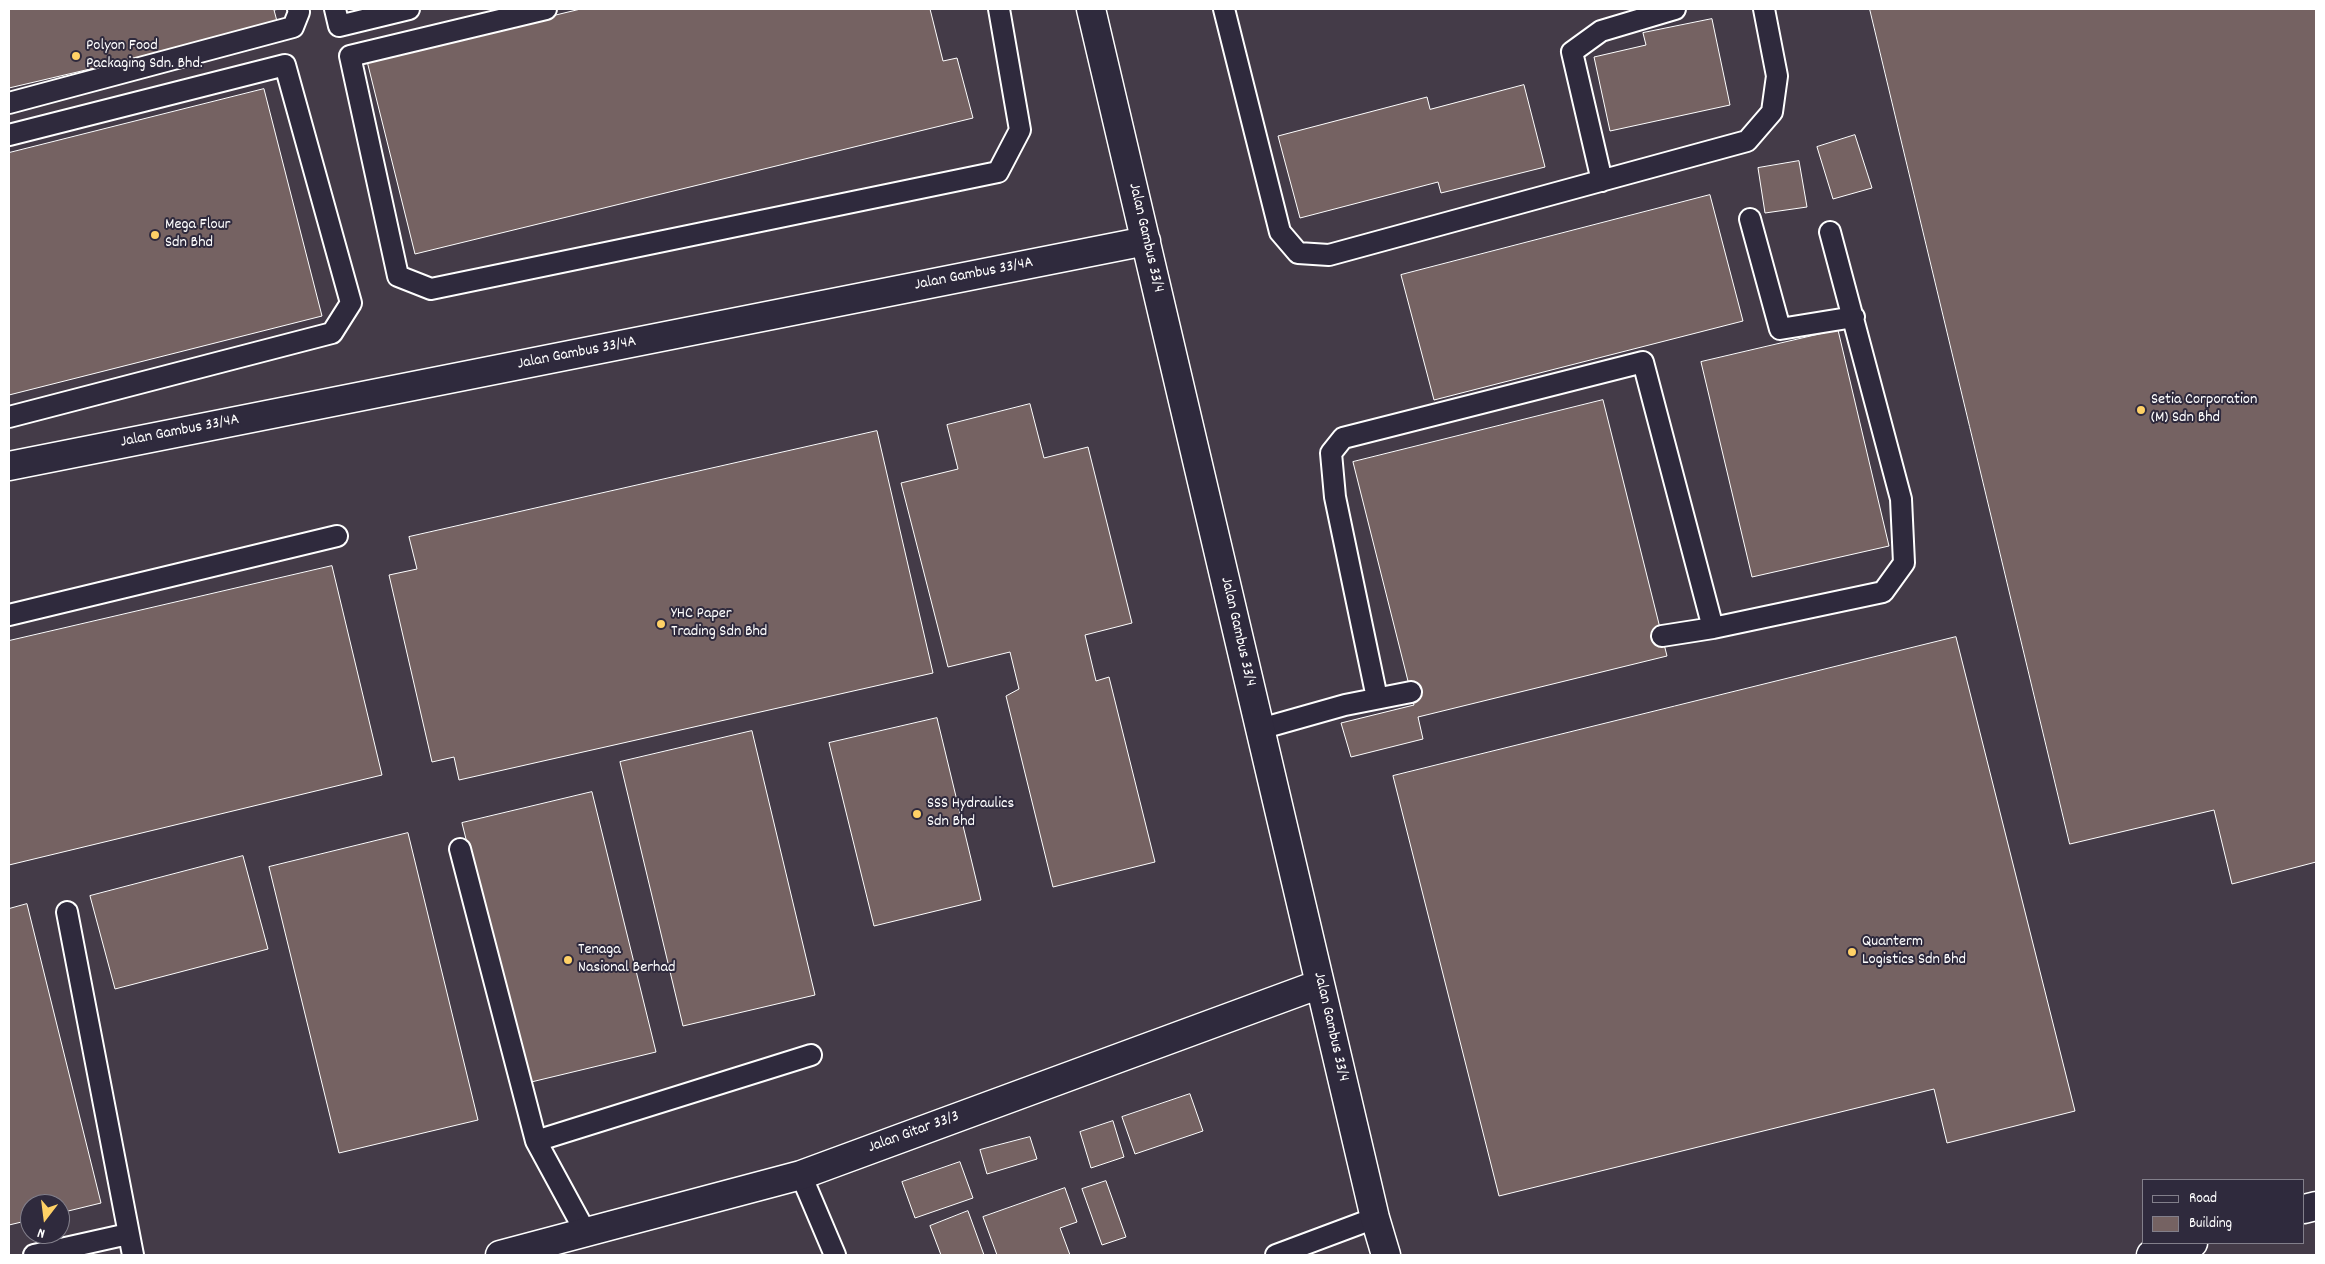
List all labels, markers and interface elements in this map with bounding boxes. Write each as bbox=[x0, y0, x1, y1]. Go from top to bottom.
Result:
place label: Polyon Food Packaging Sdn. Bhd. bbox=[86, 37, 203, 75]
marker: Polyon Food Packaging Sdn. Bhd. bbox=[70, 50, 82, 62]
street label: Jalan Gambus 33/4 bbox=[1123, 181, 1167, 295]
place label: Mega Flour Sdn Bhd bbox=[165, 216, 230, 254]
marker: Mega Flour Sdn Bhd bbox=[149, 229, 161, 241]
street label: Jalan Gambus 33/4A bbox=[913, 254, 1035, 296]
street label: Jalan Gambus 33/4A bbox=[516, 333, 638, 375]
place label: Setia Corporation (M) Sdn Bhd bbox=[2151, 391, 2257, 429]
marker: Setia Corporation (M) Sdn Bhd bbox=[2135, 404, 2147, 416]
street label: Jalan Gambus 33/4A bbox=[119, 411, 241, 453]
street label: Jalan Gambus 33/4 bbox=[1215, 575, 1259, 689]
place label: YHC Paper Trading Sdn Bhd bbox=[671, 605, 767, 643]
marker: YHC Paper Trading Sdn Bhd bbox=[655, 618, 667, 630]
place label: SSS Hydraulics Sdn Bhd bbox=[927, 795, 1014, 833]
marker: SSS Hydraulics Sdn Bhd bbox=[911, 808, 923, 820]
place label: Quanterm Logistics Sdn Bhd bbox=[1862, 933, 1966, 971]
place label: Tenaga Nasional Berhad bbox=[578, 941, 675, 979]
marker: Quanterm Logistics Sdn Bhd bbox=[1846, 946, 1858, 958]
marker: Tenaga Nasional Berhad bbox=[562, 954, 574, 966]
street label: Jalan Gambus 33/4 bbox=[1308, 970, 1352, 1084]
street label: Jalan Gitar 33/3 bbox=[866, 1108, 962, 1158]
legend bbox=[2142, 1179, 2305, 1244]
text: Road bbox=[2189, 1188, 2217, 1210]
north arrow bbox=[20, 1194, 70, 1244]
text: Building bbox=[2189, 1213, 2232, 1235]
text: N bbox=[35, 1222, 47, 1243]

